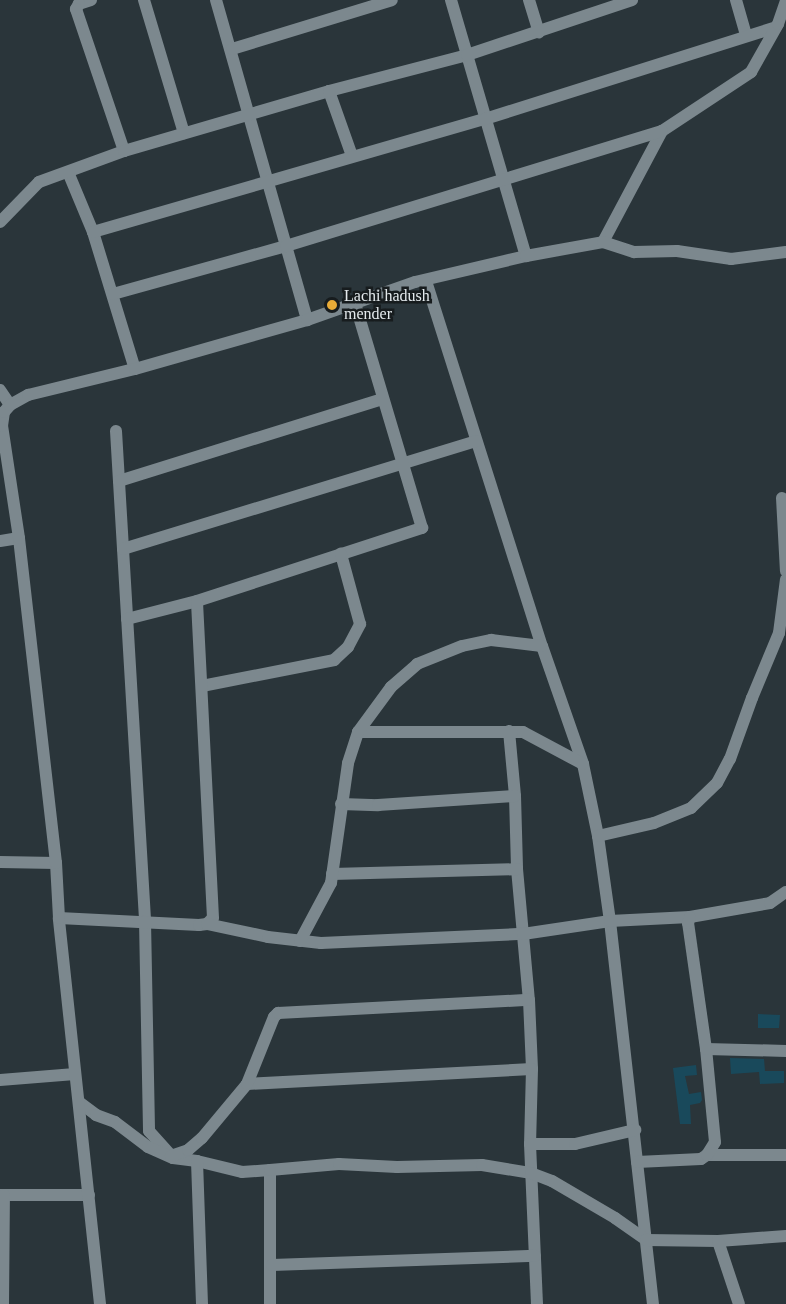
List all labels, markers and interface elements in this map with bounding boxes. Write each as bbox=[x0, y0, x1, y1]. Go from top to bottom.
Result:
place label: Lachi hadush mender bbox=[344, 286, 430, 324]
marker: Lachi hadush mender bbox=[325, 298, 339, 312]

